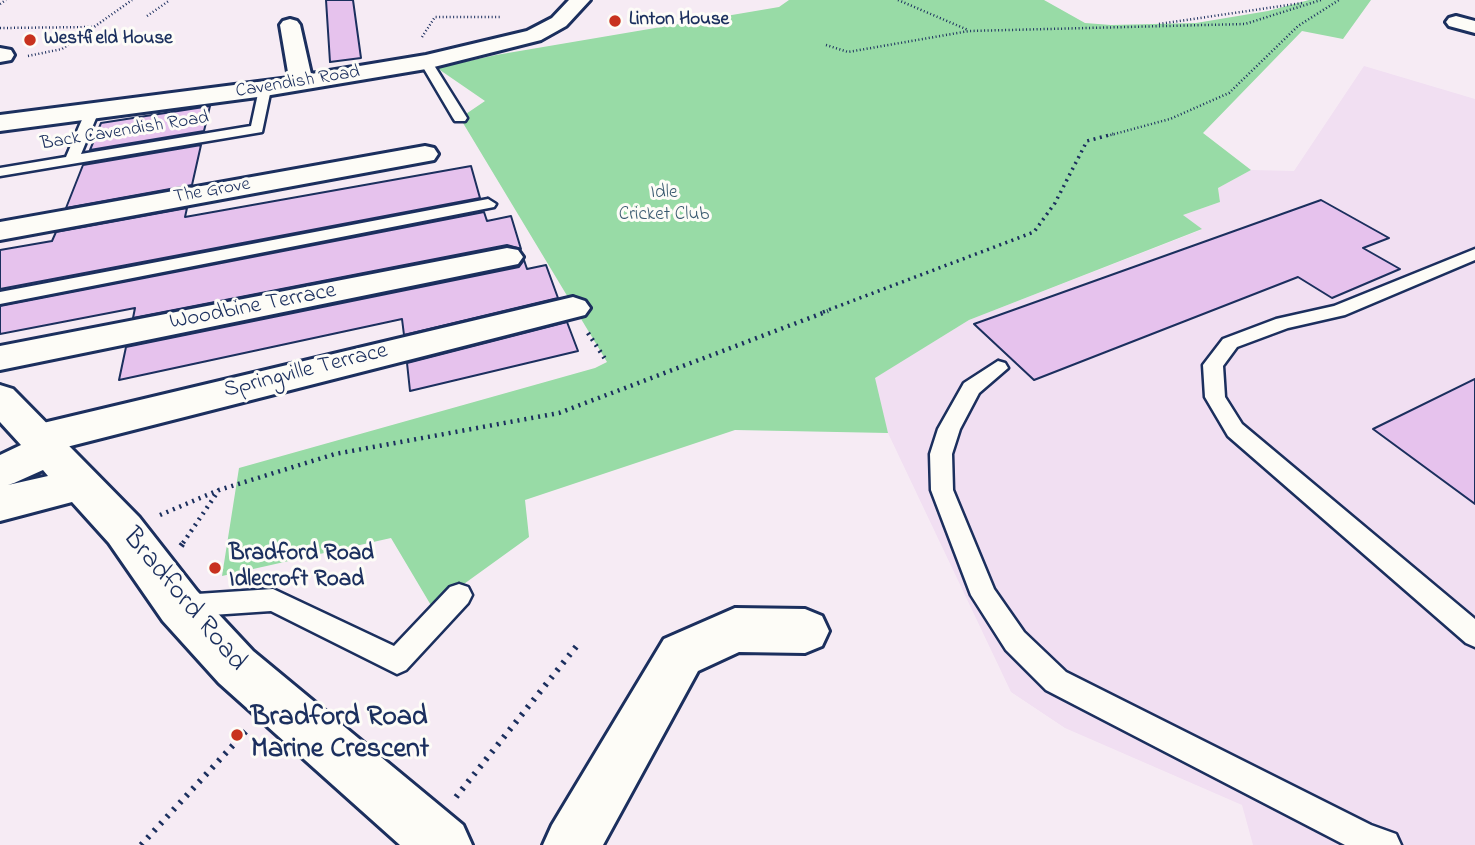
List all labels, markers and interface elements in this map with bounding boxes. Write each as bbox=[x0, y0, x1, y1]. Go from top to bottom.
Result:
place label: Linton House bbox=[629, 10, 729, 32]
marker: Linton House bbox=[607, 13, 623, 29]
place label: Westfield House bbox=[44, 29, 173, 51]
marker: Westfield House bbox=[22, 32, 38, 48]
street label: Cavendish Road bbox=[234, 62, 362, 104]
street label: Back Cavendish Road bbox=[39, 107, 211, 157]
street label: The Grove bbox=[172, 174, 252, 210]
park label: Idle Cricket Club bbox=[619, 183, 709, 227]
street label: Woodbine Terrace bbox=[167, 278, 339, 338]
street label: Springville Terrace bbox=[221, 338, 391, 406]
street label: Bradford Road bbox=[113, 523, 253, 679]
place label: Bradford Road Idlecroft Road bbox=[229, 541, 374, 595]
marker: Bradford Road Idlecroft Road bbox=[207, 560, 223, 576]
place label: Bradford Road Marine Crescent bbox=[251, 702, 429, 768]
marker: Bradford Road Marine Crescent bbox=[229, 727, 245, 743]

